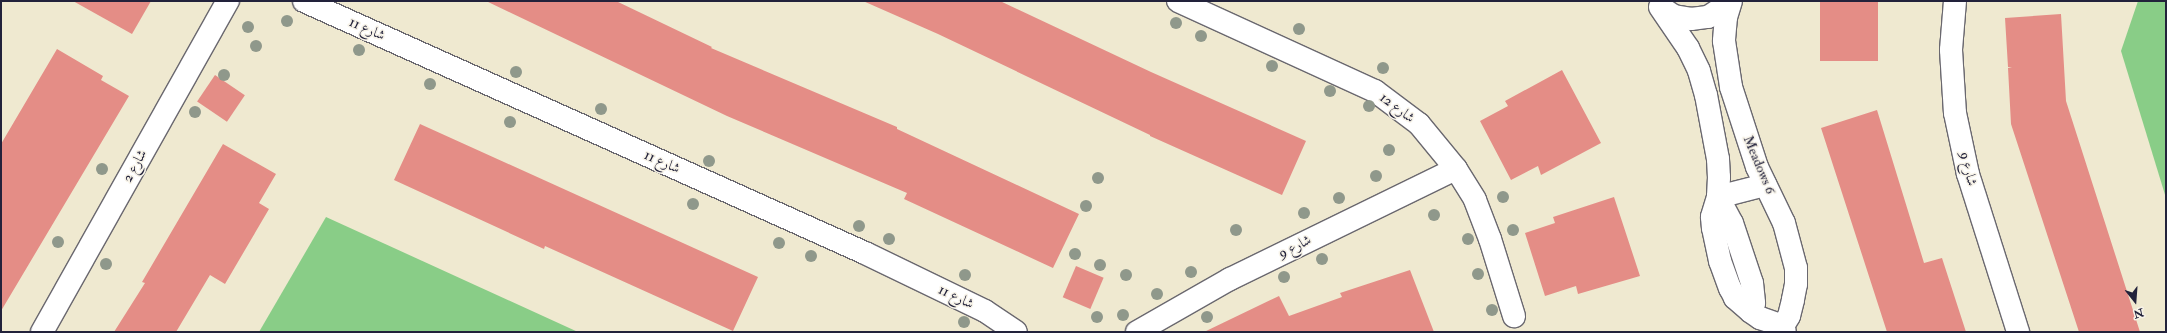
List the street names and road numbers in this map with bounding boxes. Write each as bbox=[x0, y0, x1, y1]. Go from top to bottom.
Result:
street label: شارع 11 bbox=[347, 14, 387, 44]
street label: شارع 12 bbox=[1376, 89, 1418, 127]
street label: Meadows 6 bbox=[1739, 133, 1779, 197]
street label: شارع 2 bbox=[119, 147, 151, 185]
street label: شارع 11 bbox=[642, 147, 682, 177]
street label: شارع 9 bbox=[1956, 150, 1980, 188]
street label: شارع 9 bbox=[1276, 232, 1314, 262]
street label: شارع 11 bbox=[936, 281, 976, 313]

